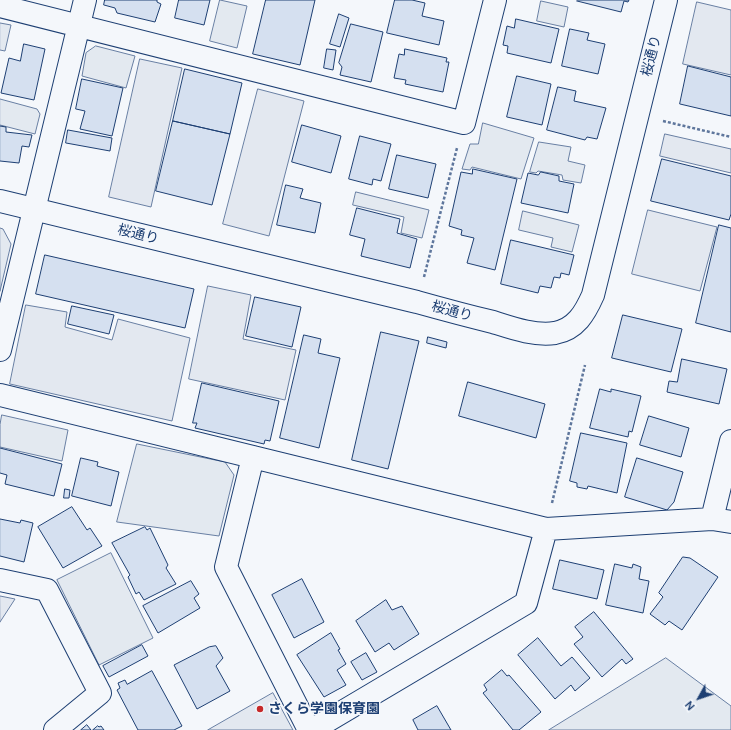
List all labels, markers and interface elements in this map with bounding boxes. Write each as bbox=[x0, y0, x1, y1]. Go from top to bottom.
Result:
street label: 桜通り bbox=[639, 34, 665, 78]
street label: 桜通り bbox=[116, 222, 160, 248]
street label: 桜通り bbox=[430, 298, 474, 326]
north arrow bbox=[679, 678, 719, 718]
text: N bbox=[682, 698, 698, 713]
place label: さくら学園保育園 bbox=[268, 701, 380, 717]
marker: さくら学園保育園 bbox=[255, 704, 265, 714]

